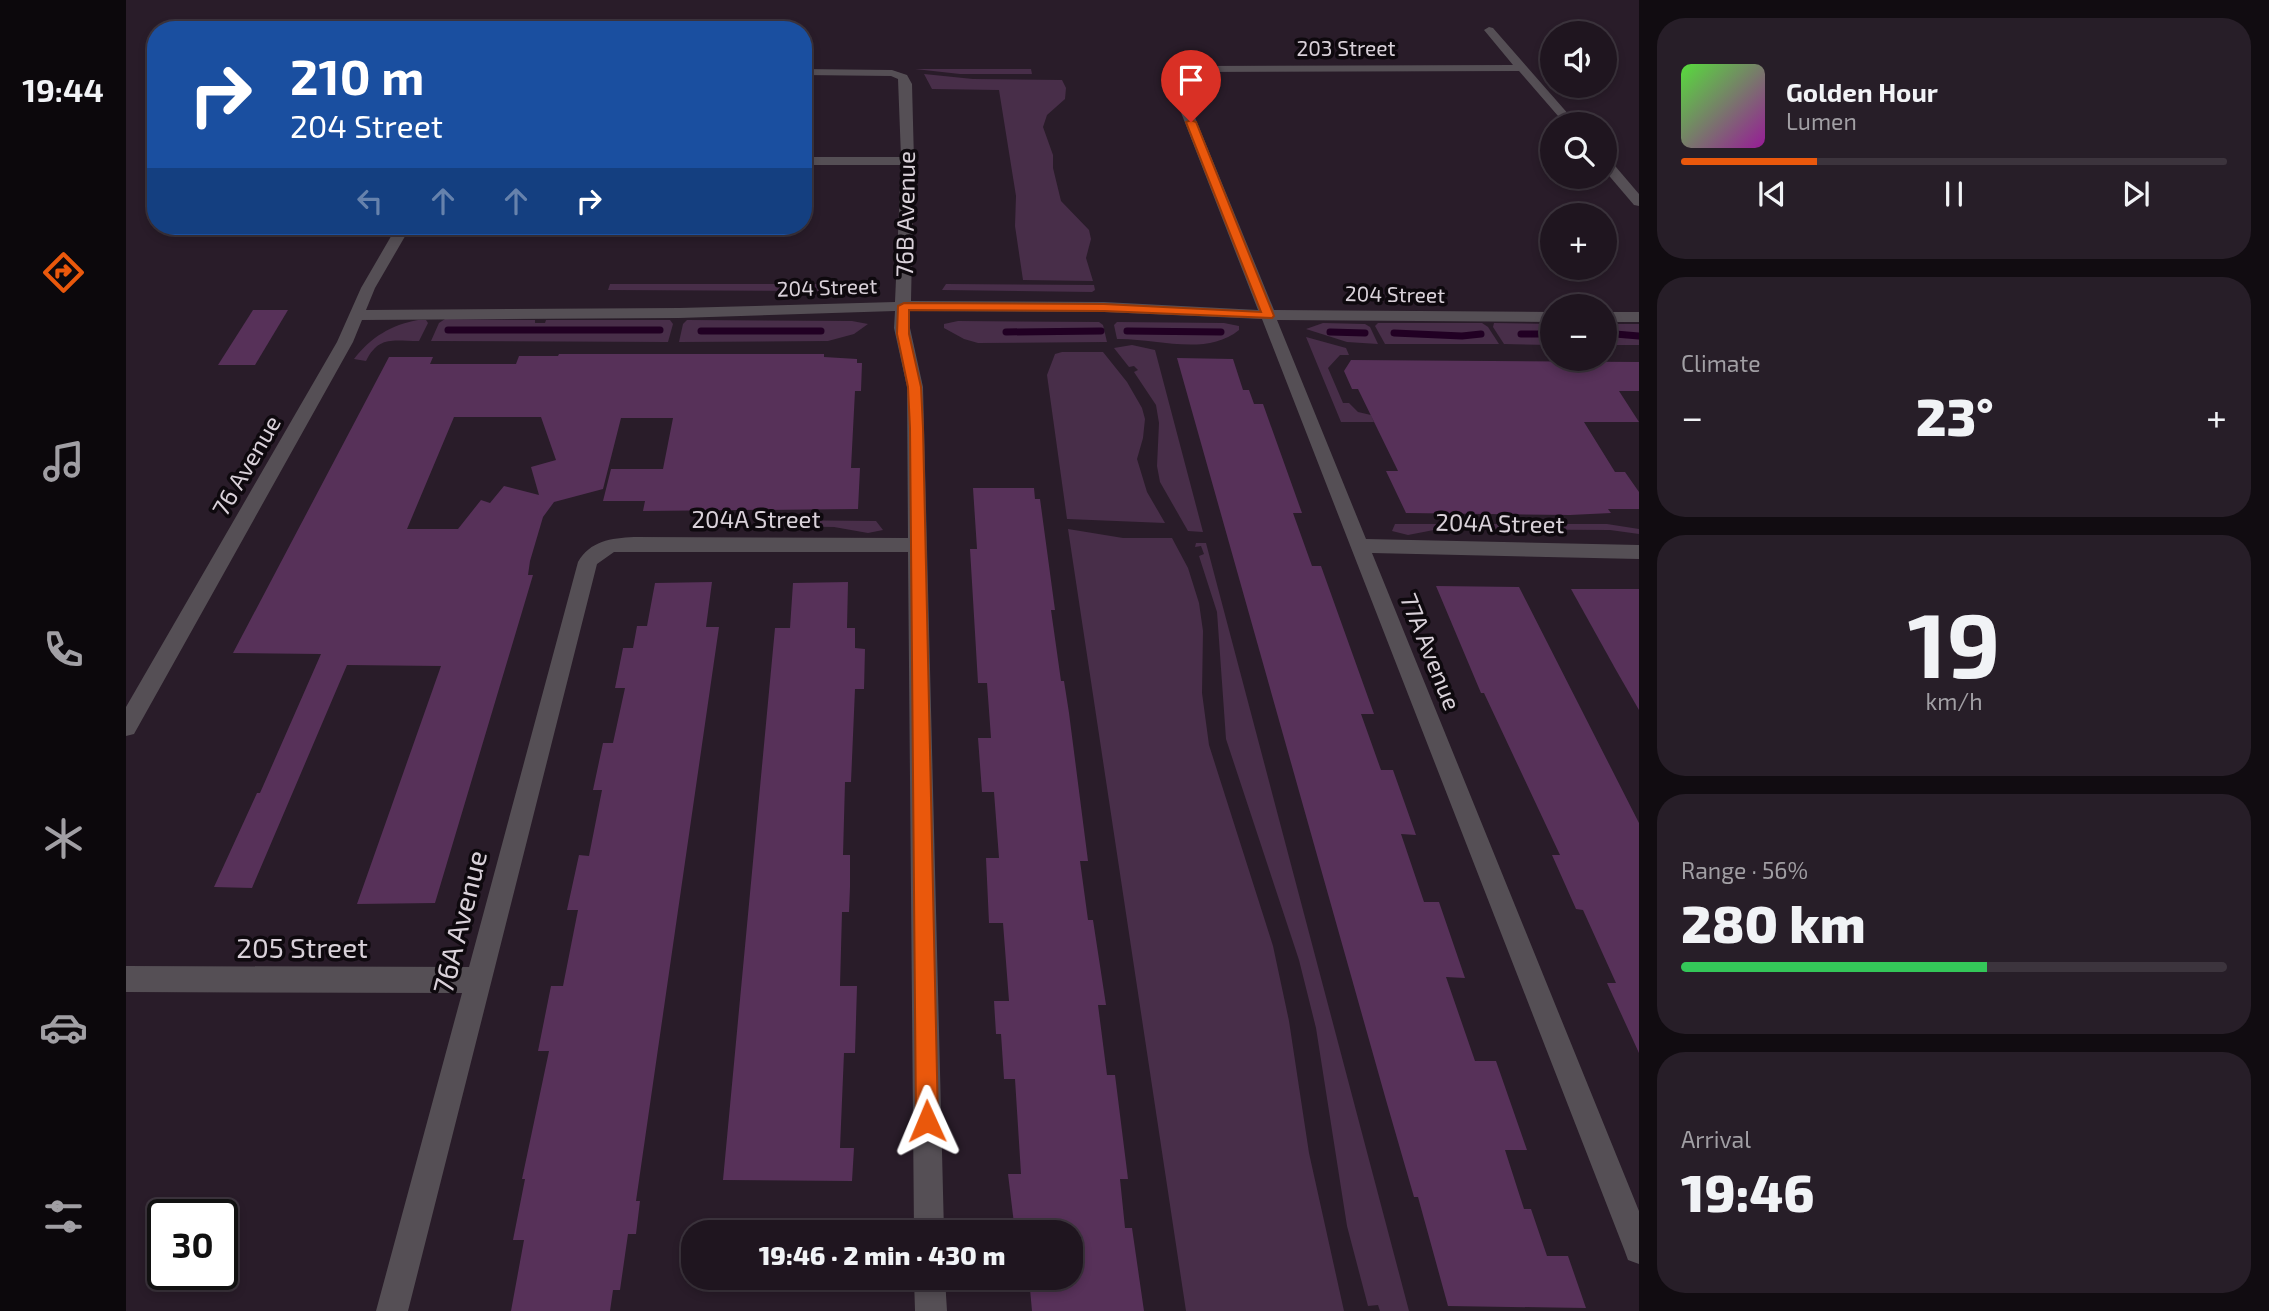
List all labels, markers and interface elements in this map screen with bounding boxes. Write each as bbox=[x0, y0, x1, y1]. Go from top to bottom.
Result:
map controls bbox=[1540, 21, 1617, 371]
button: sound bbox=[1540, 21, 1617, 98]
street label: 203 Street bbox=[1296, 35, 1396, 60]
text: 210 m bbox=[290, 46, 424, 105]
icon: right bbox=[175, 49, 266, 140]
pin bbox=[1161, 50, 1221, 122]
icon: arrive bbox=[1172, 61, 1210, 99]
text: 19:44 bbox=[22, 70, 104, 108]
text: Golden Hour bbox=[1786, 76, 1938, 107]
text: 204 Street bbox=[290, 106, 443, 144]
text: Lumen bbox=[1786, 107, 1857, 135]
button: search bbox=[1540, 112, 1617, 189]
street label: 76B Avenue bbox=[889, 151, 920, 277]
icon: previous bbox=[1753, 175, 1791, 213]
icon: pause bbox=[1935, 175, 1973, 213]
icon: next bbox=[2117, 175, 2155, 213]
icon: left bbox=[351, 182, 389, 220]
icon: ahead bbox=[424, 182, 462, 220]
icon: ahead bbox=[497, 182, 535, 220]
icon: right bbox=[570, 182, 608, 220]
button: + bbox=[1540, 203, 1617, 280]
icon: directions bbox=[39, 248, 88, 297]
street label: 204 Street bbox=[776, 272, 878, 301]
street label: 204 Street bbox=[1345, 280, 1445, 307]
button: − bbox=[1540, 294, 1617, 371]
text: Climate bbox=[1681, 349, 1761, 377]
text: 23° bbox=[1916, 384, 1994, 446]
text: − bbox=[1681, 393, 1703, 439]
text: + bbox=[2206, 393, 2227, 439]
street label: 76 Avenue bbox=[205, 410, 286, 521]
icon: music bbox=[39, 437, 88, 486]
street label: 204A Street bbox=[691, 504, 821, 533]
street label: 204A Street bbox=[1435, 507, 1565, 538]
text: 19 bbox=[1907, 587, 2001, 696]
street label: 77A Avenue bbox=[1395, 589, 1468, 714]
icon: phone bbox=[39, 625, 88, 674]
text: km/h bbox=[1925, 687, 1983, 715]
icon: climate bbox=[39, 814, 88, 863]
street label: 76A Avenue bbox=[425, 847, 493, 997]
text: Range · 56% bbox=[1681, 856, 1808, 884]
text: 280 km bbox=[1681, 891, 1866, 953]
street label: 205 Street bbox=[236, 930, 368, 964]
icon: car bbox=[39, 1003, 88, 1052]
position arrow bbox=[890, 1084, 964, 1158]
text: Arrival bbox=[1681, 1125, 1751, 1153]
text: 19:46 bbox=[1681, 1160, 1815, 1222]
icon: filters bbox=[39, 1192, 88, 1241]
speed limit sign: 30 bbox=[147, 1199, 238, 1290]
text: 19:46 · 2 min · 430 m bbox=[759, 1239, 1005, 1270]

